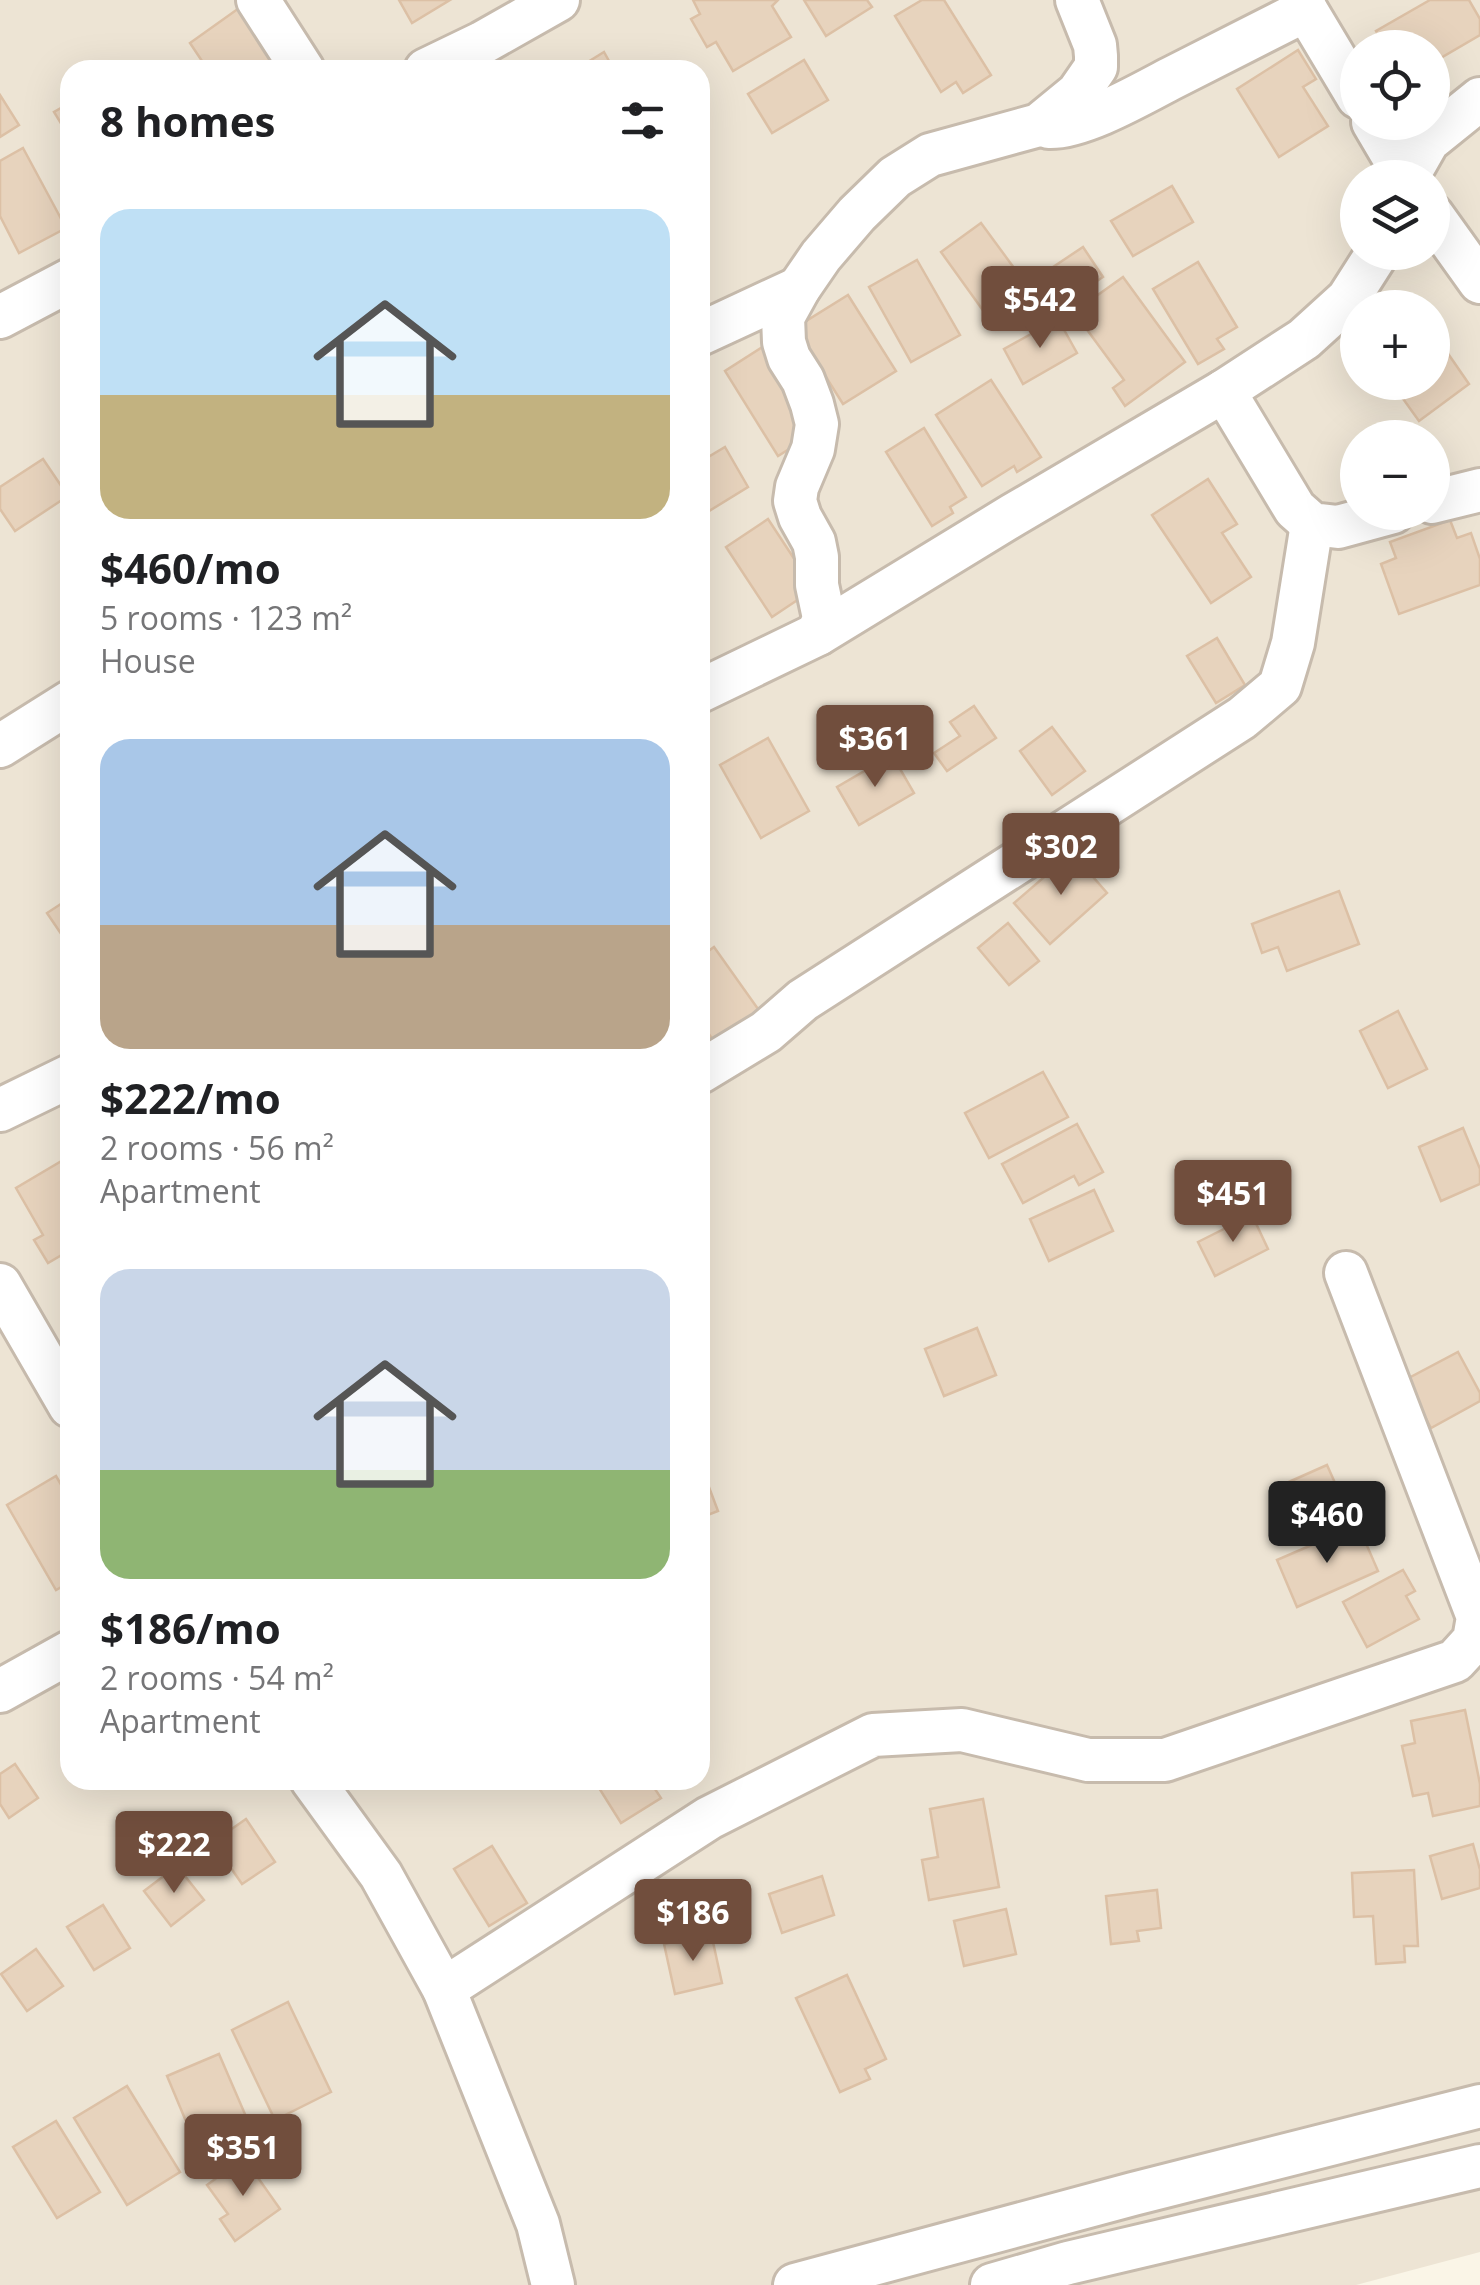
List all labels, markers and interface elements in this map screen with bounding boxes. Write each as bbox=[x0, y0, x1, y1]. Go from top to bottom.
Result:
map controls bbox=[1340, 30, 1450, 530]
button: locate bbox=[1340, 30, 1450, 140]
text: 8 homes bbox=[100, 92, 275, 149]
icon: filters bbox=[615, 93, 670, 148]
button: layers bbox=[1340, 160, 1450, 270]
pin: $542 bbox=[981, 266, 1099, 351]
icon: home bbox=[295, 274, 475, 454]
text: $542 bbox=[1003, 277, 1077, 320]
button: + bbox=[1340, 290, 1450, 400]
button: − bbox=[1340, 420, 1450, 530]
text: $460/mo bbox=[100, 539, 281, 596]
text: 5 rooms · 123 m² bbox=[100, 596, 352, 639]
text: House bbox=[100, 639, 196, 682]
pin: $361 bbox=[816, 705, 934, 790]
text: $361 bbox=[838, 716, 912, 759]
icon: home bbox=[295, 804, 475, 984]
pin: $302 bbox=[1002, 813, 1120, 898]
text: $302 bbox=[1024, 824, 1098, 867]
text: $222/mo bbox=[100, 1069, 281, 1126]
text: 2 rooms · 56 m² bbox=[100, 1126, 334, 1169]
pin: $451 bbox=[1174, 1160, 1292, 1245]
text: Apartment bbox=[100, 1169, 261, 1212]
text: $451 bbox=[1196, 1171, 1270, 1214]
icon: home bbox=[295, 1334, 475, 1514]
pin: $460 bbox=[1268, 1481, 1386, 1566]
text: $460 bbox=[1290, 1492, 1364, 1535]
text: $186/mo bbox=[100, 1599, 281, 1656]
text: 2 rooms · 54 m² bbox=[100, 1656, 334, 1699]
text: Apartment bbox=[100, 1699, 261, 1742]
pin: $222 bbox=[115, 1811, 233, 1896]
text: $222 bbox=[137, 1822, 211, 1865]
pin: $186 bbox=[634, 1879, 752, 1964]
text: $186 bbox=[656, 1890, 730, 1933]
pin: $351 bbox=[184, 2114, 302, 2199]
text: $351 bbox=[206, 2125, 280, 2168]

